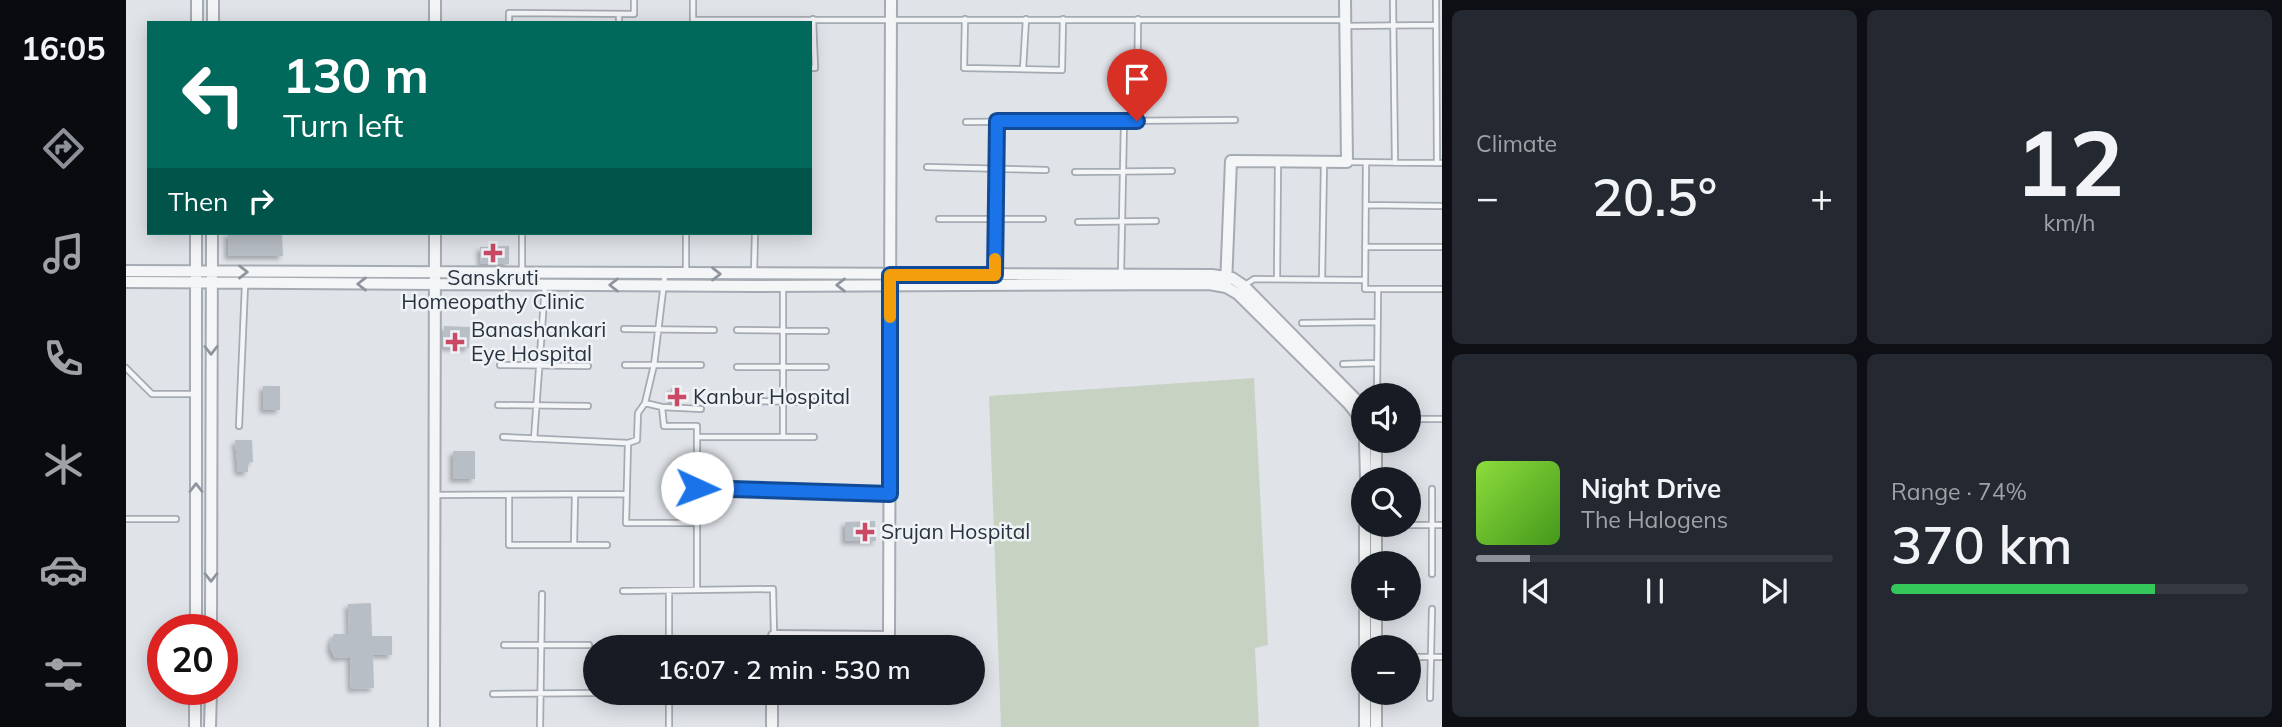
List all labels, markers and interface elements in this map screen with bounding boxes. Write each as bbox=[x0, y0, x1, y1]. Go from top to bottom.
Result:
text: 16:05 bbox=[21, 28, 105, 68]
text: 130 m bbox=[283, 44, 429, 105]
icon: left bbox=[168, 49, 259, 140]
pin bbox=[1107, 49, 1167, 121]
icon: arrive bbox=[1118, 60, 1156, 98]
text: Turn left bbox=[283, 105, 403, 145]
text: 12 bbox=[2015, 105, 2124, 219]
icon: directions bbox=[39, 124, 88, 173]
text: Climate bbox=[1476, 129, 1557, 158]
text: 20.5° bbox=[1592, 164, 1717, 229]
text: − bbox=[1476, 173, 1499, 221]
text: + bbox=[1810, 173, 1833, 221]
icon: right bbox=[242, 182, 280, 220]
text: Then bbox=[168, 185, 228, 218]
text: km/h bbox=[2043, 208, 2096, 237]
icon: music bbox=[39, 229, 88, 278]
marker: Sanskruti Homeopathy Clinic bbox=[483, 243, 503, 263]
one-way arrow bbox=[238, 264, 249, 280]
place label: Sanskruti Homeopathy Clinic bbox=[401, 264, 585, 314]
one-way arrow bbox=[710, 267, 721, 282]
one-way arrow bbox=[356, 276, 366, 292]
one-way arrow bbox=[608, 277, 618, 293]
one-way arrow bbox=[835, 277, 846, 293]
place label: Banashankari Eye Hospital bbox=[471, 316, 606, 366]
marker: Banashankari Eye Hospital bbox=[445, 332, 465, 352]
icon: phone bbox=[39, 334, 88, 383]
one-way arrow bbox=[203, 345, 219, 356]
place label: Kanbur Hospital bbox=[693, 383, 850, 409]
map controls bbox=[1351, 383, 1421, 705]
button: sound bbox=[1351, 383, 1421, 453]
marker: Kanbur Hospital bbox=[667, 387, 687, 407]
icon: climate bbox=[39, 440, 88, 489]
position arrow bbox=[660, 451, 734, 525]
button: search bbox=[1351, 467, 1421, 537]
text: Night Drive bbox=[1581, 472, 1721, 505]
text: Range · 74% bbox=[1891, 477, 2027, 506]
one-way arrow bbox=[188, 483, 204, 493]
text: The Halogens bbox=[1581, 505, 1728, 534]
text: 370 km bbox=[1891, 512, 2072, 577]
place label: Srujan Hospital bbox=[881, 518, 1030, 544]
marker: Srujan Hospital bbox=[855, 522, 875, 542]
icon: car bbox=[39, 545, 88, 594]
button: + bbox=[1351, 551, 1421, 621]
icon: previous bbox=[1517, 572, 1555, 610]
icon: pause bbox=[1636, 572, 1674, 610]
icon: next bbox=[1755, 572, 1793, 610]
one-way arrow bbox=[203, 573, 219, 583]
speed limit sign: 20 bbox=[147, 614, 238, 705]
button: − bbox=[1351, 635, 1421, 705]
icon: filters bbox=[39, 650, 88, 699]
text: 16:07 · 2 min · 530 m bbox=[657, 653, 911, 686]

